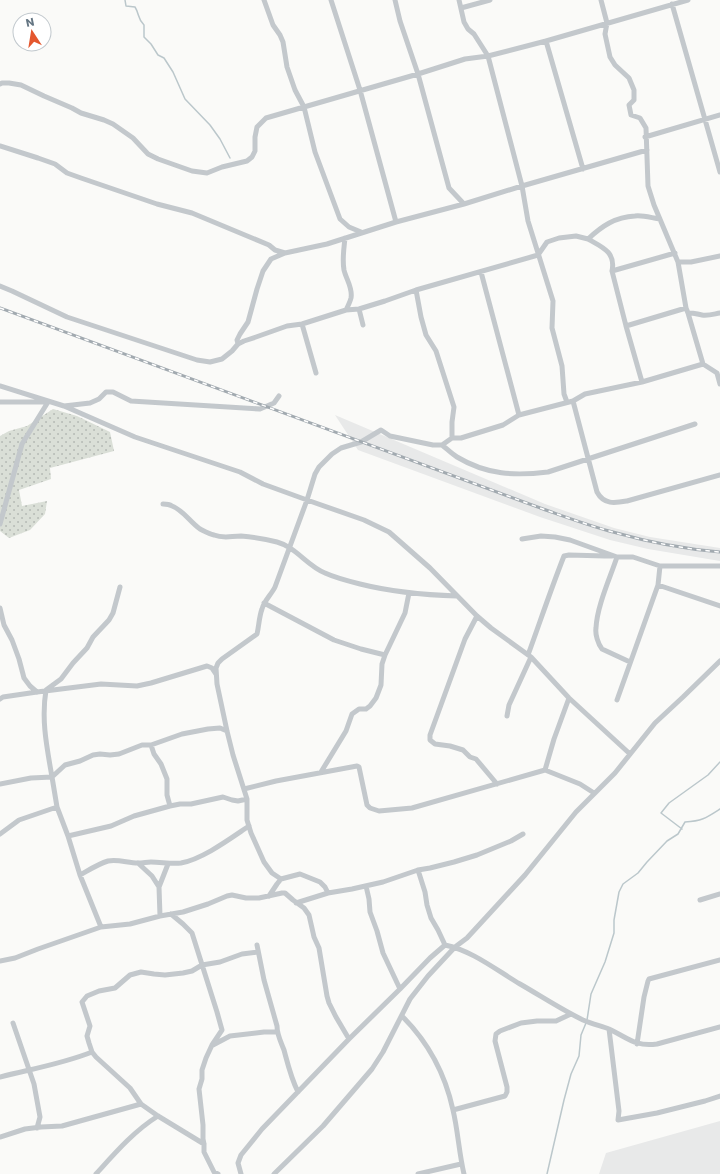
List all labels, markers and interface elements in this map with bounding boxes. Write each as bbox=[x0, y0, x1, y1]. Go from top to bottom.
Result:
north arrow bbox=[12, 12, 52, 52]
text: N bbox=[24, 14, 36, 31]

